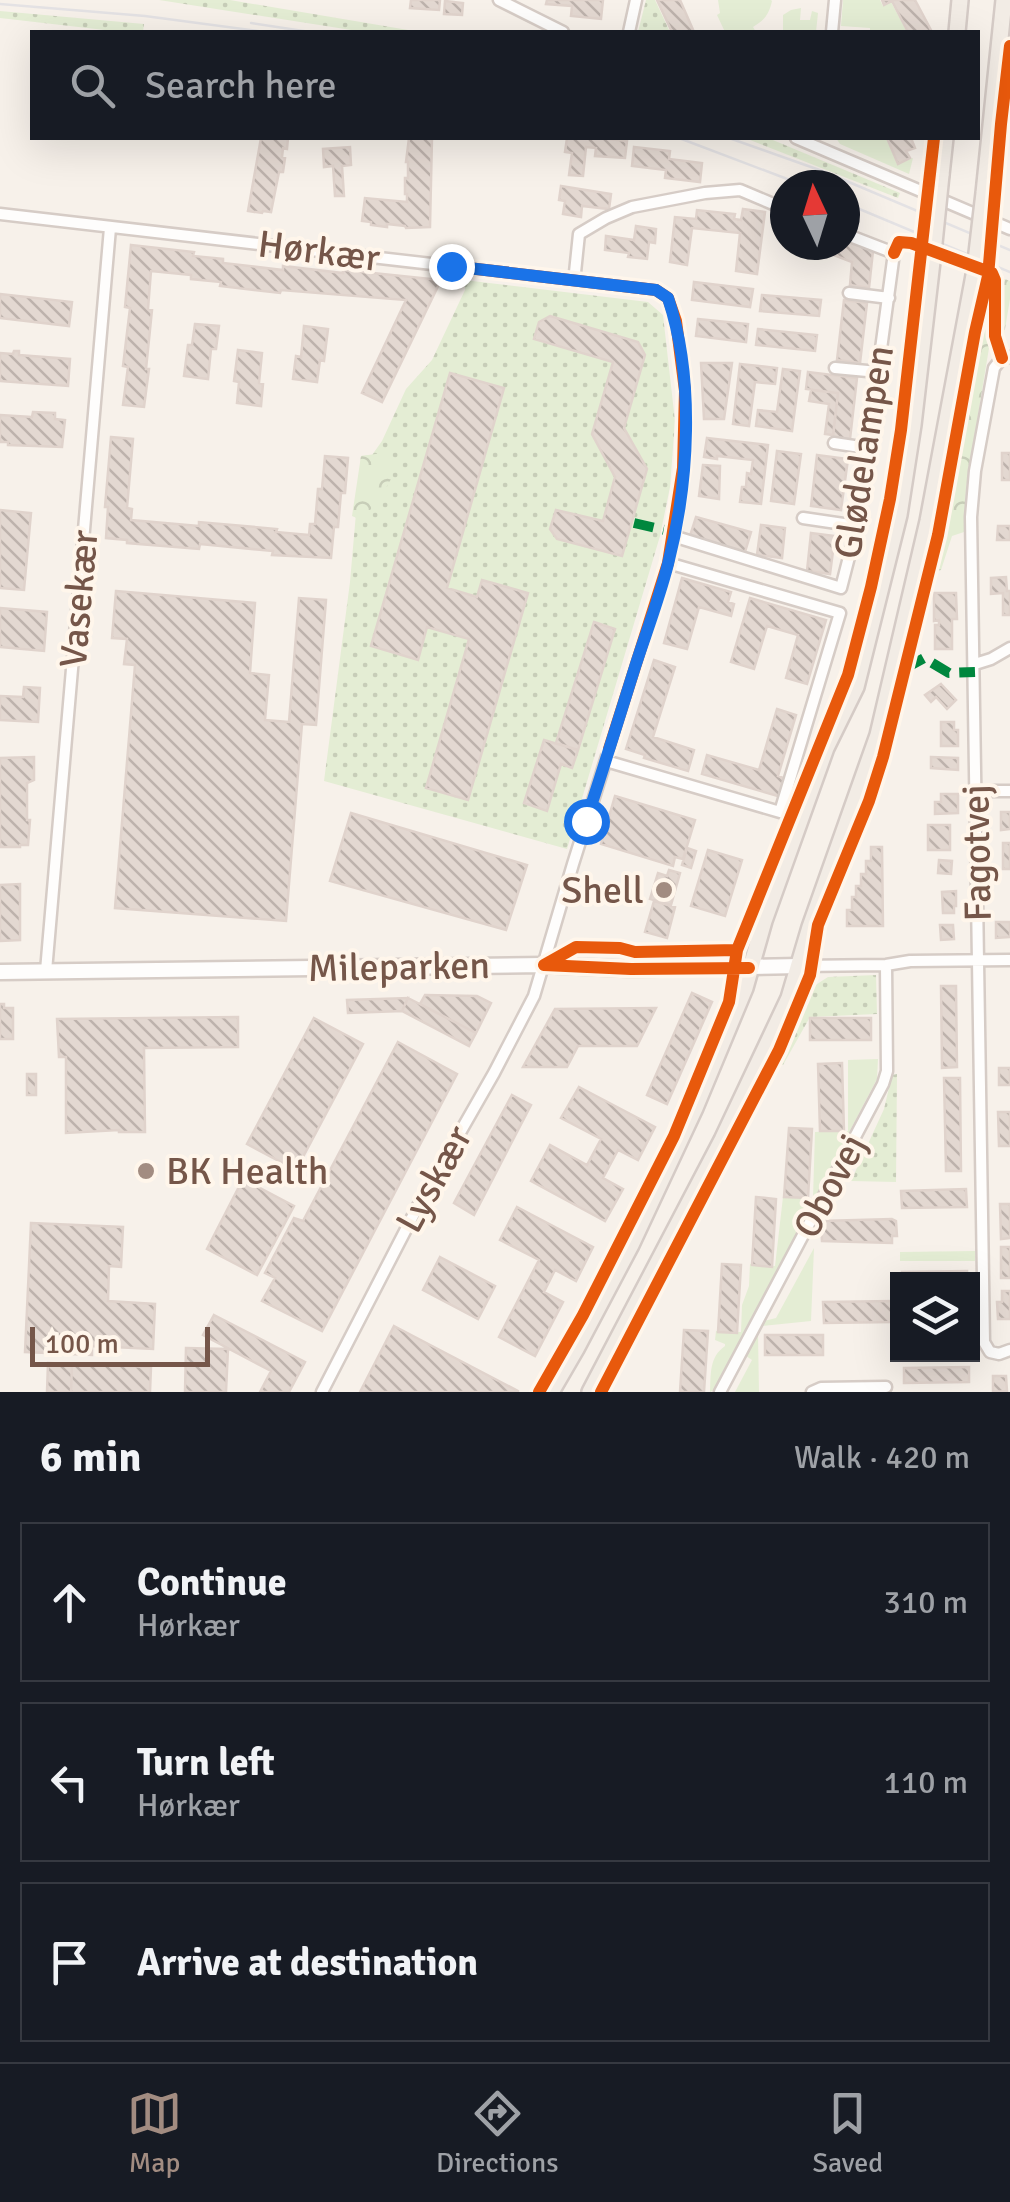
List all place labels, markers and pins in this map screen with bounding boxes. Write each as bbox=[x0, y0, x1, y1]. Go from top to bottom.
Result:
place label: Shell bbox=[561, 867, 644, 914]
marker: Shell bbox=[653, 879, 675, 901]
place label: BK Health bbox=[166, 1148, 328, 1195]
marker: BK Health bbox=[135, 1160, 157, 1182]

